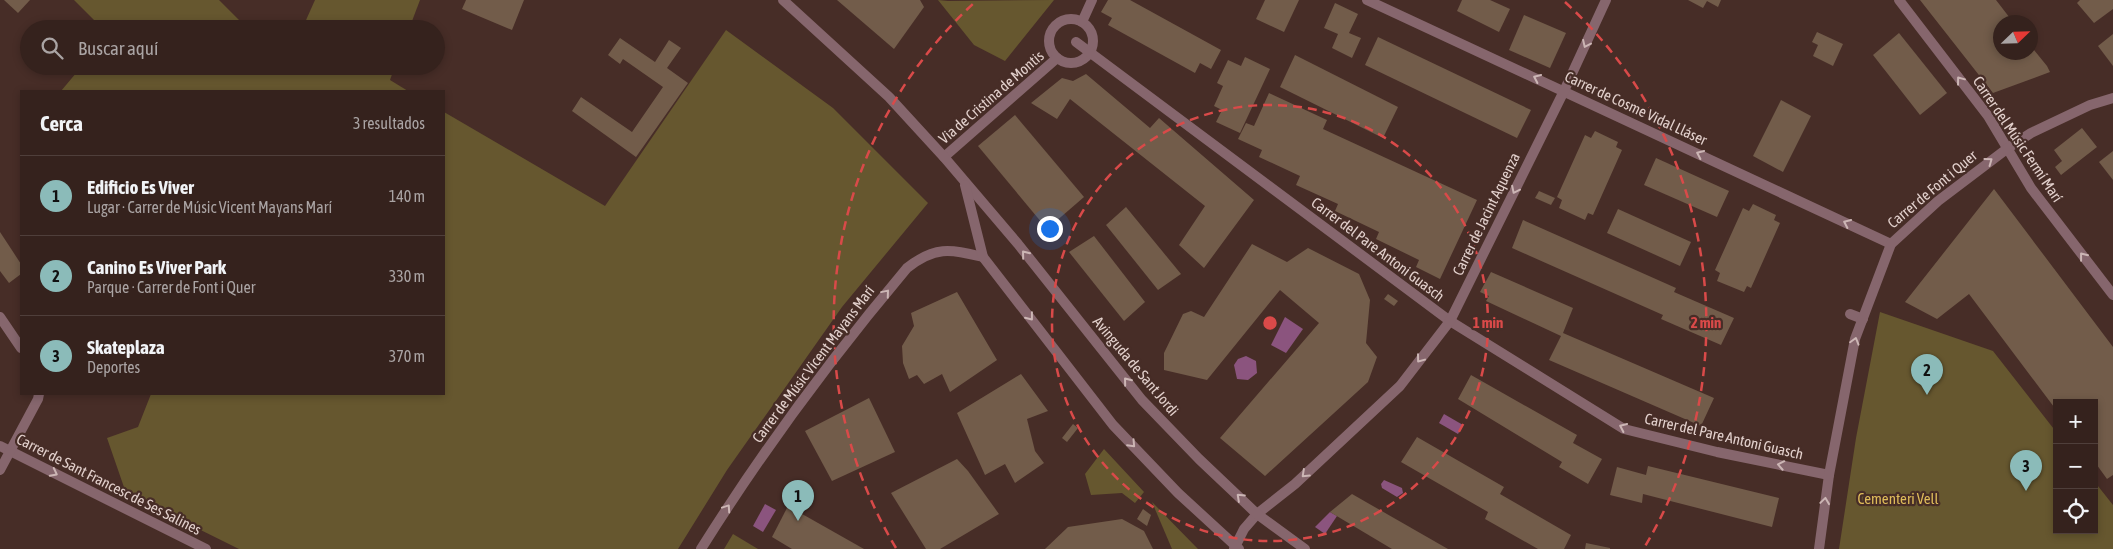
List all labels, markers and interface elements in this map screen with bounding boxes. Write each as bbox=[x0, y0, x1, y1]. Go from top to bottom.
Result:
north arrow bbox=[1993, 15, 2038, 60]
search box bbox=[20, 20, 445, 75]
icon: search bbox=[38, 34, 66, 62]
text: Buscar aquí bbox=[78, 37, 158, 59]
one-way arrow bbox=[1581, 39, 1592, 48]
street label: Via de Cristina de Montis bbox=[935, 47, 1047, 147]
street label: Carrer de Cosme Vidal Lláser bbox=[1562, 68, 1710, 149]
street label: Carrer del Músic Fermí Marí bbox=[1970, 73, 2067, 205]
one-way arrow bbox=[1533, 74, 1542, 84]
one-way arrow bbox=[1958, 77, 1966, 86]
text: Cerca bbox=[40, 111, 83, 135]
text: 3 resultados bbox=[353, 114, 425, 132]
street label: Carrer de Font i Quer bbox=[1884, 146, 1980, 231]
street label: Carrer de Jacint Aquenza bbox=[1449, 150, 1523, 278]
one-way arrow bbox=[1696, 150, 1705, 161]
one-way arrow bbox=[1983, 158, 1993, 167]
text: Edificio Es Viver bbox=[87, 176, 194, 198]
one-way arrow bbox=[1511, 185, 1521, 194]
text: 1 bbox=[52, 187, 60, 205]
text: 140 m bbox=[389, 187, 425, 205]
street label: Carrer del Pare Antoni Guasch bbox=[1308, 193, 1448, 305]
text: Lugar · Carrer de Músic Vicent Mayans Marí bbox=[87, 198, 332, 216]
your location bbox=[1037, 216, 1063, 242]
one-way arrow bbox=[1843, 219, 1852, 229]
one-way arrow bbox=[1023, 251, 1031, 260]
one-way arrow bbox=[2081, 253, 2089, 262]
text: Canino Es Viver Park bbox=[87, 256, 226, 278]
text: 2 bbox=[52, 267, 60, 285]
text: 330 m bbox=[389, 267, 425, 285]
text: Parque · Carrer de Font i Quer bbox=[87, 278, 256, 296]
street label: Carrer de Músic Vicent Mayans Marí bbox=[748, 282, 878, 446]
one-way arrow bbox=[880, 289, 889, 298]
one-way arrow bbox=[1025, 312, 1034, 321]
street label: Avinguda de Sant Jordi bbox=[1090, 313, 1182, 419]
centre of rings bbox=[1261, 314, 1279, 332]
text: 1 min bbox=[1473, 314, 1503, 331]
text: 2 min bbox=[1691, 314, 1721, 331]
text: Skateplaza bbox=[87, 336, 165, 358]
one-way arrow bbox=[1850, 337, 1860, 346]
text: 3 bbox=[52, 347, 60, 365]
text: 370 m bbox=[389, 347, 425, 365]
one-way arrow bbox=[1417, 354, 1426, 363]
pin: 2 bbox=[1911, 354, 1943, 395]
text: Deportes bbox=[87, 358, 140, 376]
one-way arrow bbox=[1124, 378, 1132, 387]
map controls bbox=[2053, 399, 2098, 534]
button: + bbox=[2053, 399, 2098, 444]
street label: Carrer del Pare Antoni Guasch bbox=[1643, 409, 1805, 463]
one-way arrow bbox=[1619, 423, 1628, 434]
street label: Carrer de Sant Francesc de Ses Salines bbox=[14, 430, 204, 538]
one-way arrow bbox=[1126, 439, 1135, 448]
button: − bbox=[2053, 444, 2098, 489]
pin: 3 bbox=[2010, 450, 2042, 491]
one-way arrow bbox=[1776, 460, 1785, 471]
one-way arrow bbox=[49, 467, 58, 477]
one-way arrow bbox=[1302, 468, 1311, 477]
pin: 1 bbox=[782, 480, 814, 521]
button: locate bbox=[2053, 489, 2098, 534]
park label: Cementeri Vell bbox=[1857, 490, 1939, 507]
one-way arrow bbox=[1236, 494, 1245, 503]
one-way arrow bbox=[1819, 496, 1830, 504]
one-way arrow bbox=[721, 504, 730, 513]

